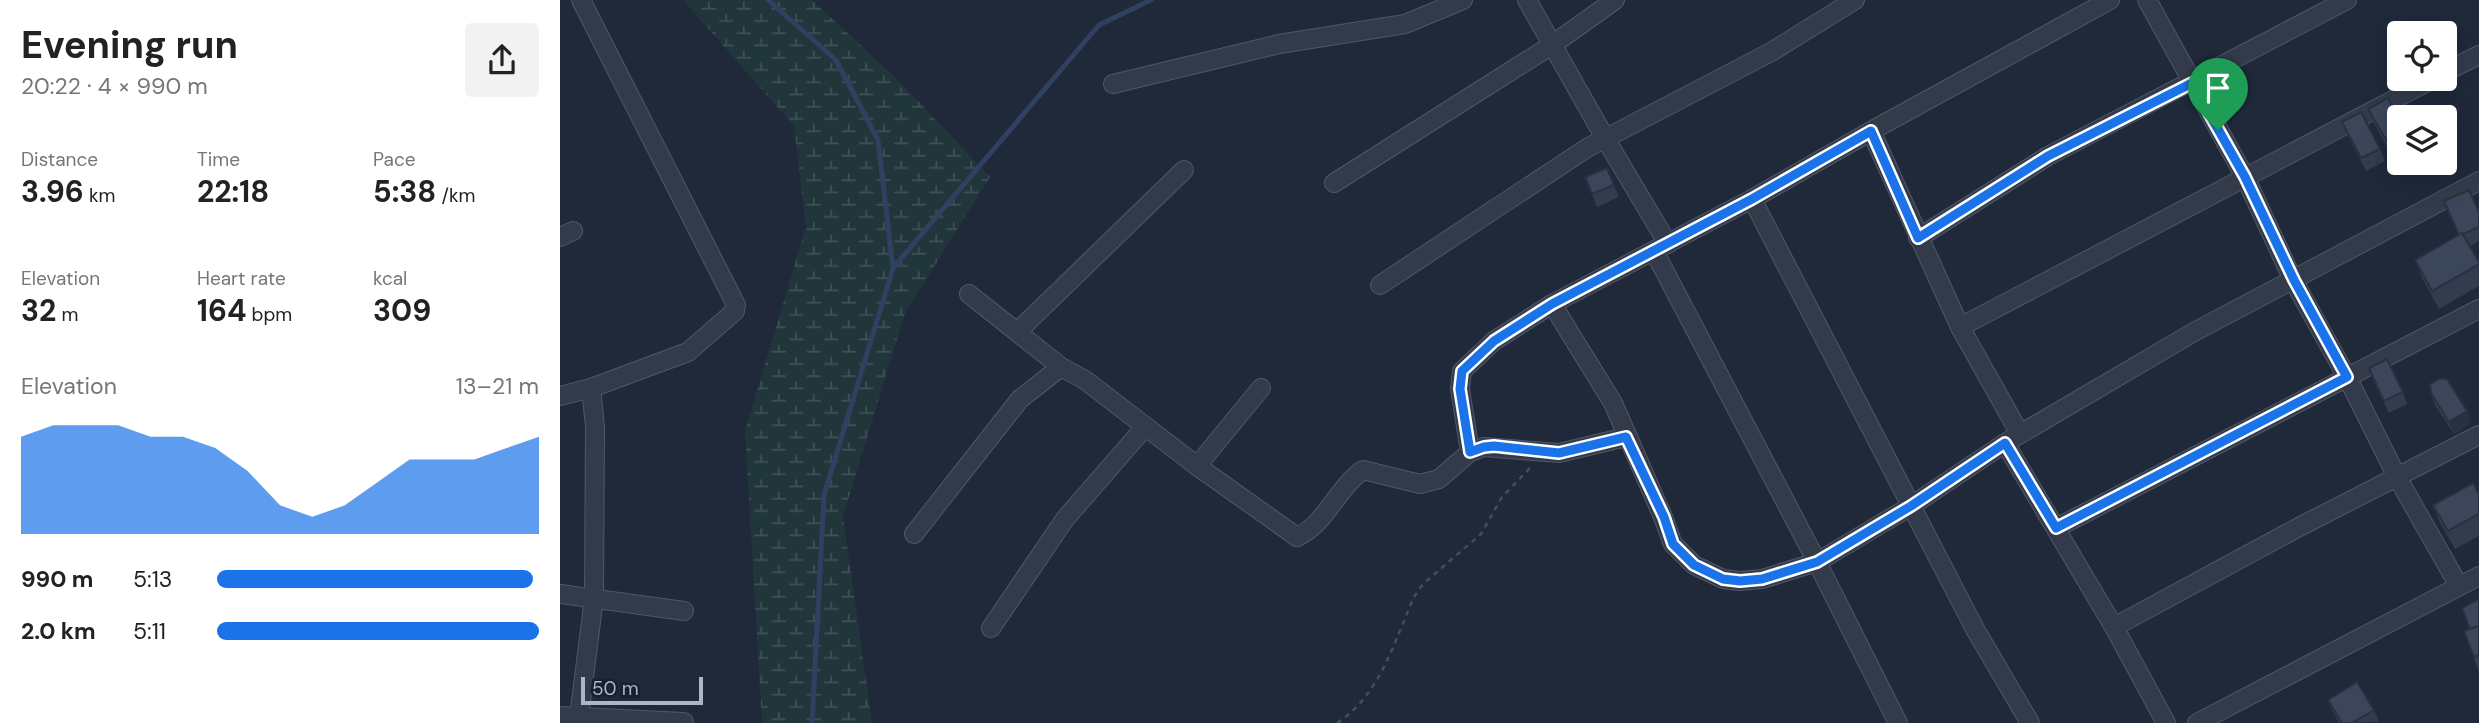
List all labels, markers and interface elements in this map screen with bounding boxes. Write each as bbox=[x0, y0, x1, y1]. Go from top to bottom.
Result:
text: Evening run bbox=[21, 20, 238, 70]
map controls bbox=[2387, 21, 2457, 175]
button: locate bbox=[2387, 21, 2457, 91]
button: share bbox=[465, 23, 539, 97]
pin bbox=[2188, 58, 2248, 130]
icon: arrive bbox=[2199, 69, 2237, 107]
text: 20:22 · 4 × 990 m bbox=[21, 71, 208, 101]
button: layers bbox=[2387, 105, 2457, 175]
text: Distance bbox=[21, 147, 98, 172]
text: Time bbox=[197, 147, 240, 172]
text: Pace bbox=[373, 147, 416, 172]
text: 3.96 bbox=[21, 172, 84, 211]
text: 22:18 bbox=[197, 172, 269, 211]
text: 5:38 bbox=[373, 172, 436, 211]
text: km bbox=[84, 183, 115, 208]
text: /km bbox=[436, 183, 475, 208]
text: Elevation bbox=[21, 266, 100, 291]
text: Heart rate bbox=[197, 266, 286, 291]
text: kcal bbox=[373, 266, 407, 291]
text: 32 bbox=[21, 291, 56, 330]
text: 164 bbox=[197, 291, 246, 330]
text: 309 bbox=[373, 291, 431, 330]
text: m bbox=[56, 302, 78, 327]
text: bpm bbox=[246, 302, 292, 327]
text: Elevation bbox=[21, 371, 117, 401]
text: 13–21 m bbox=[456, 371, 539, 401]
text: 990 m bbox=[21, 564, 93, 594]
text: 5:13 bbox=[133, 564, 172, 594]
text: 2.0 km bbox=[21, 616, 96, 646]
text: 5:11 bbox=[133, 616, 166, 646]
scale bar bbox=[581, 674, 704, 706]
text: 50 m bbox=[592, 676, 639, 701]

